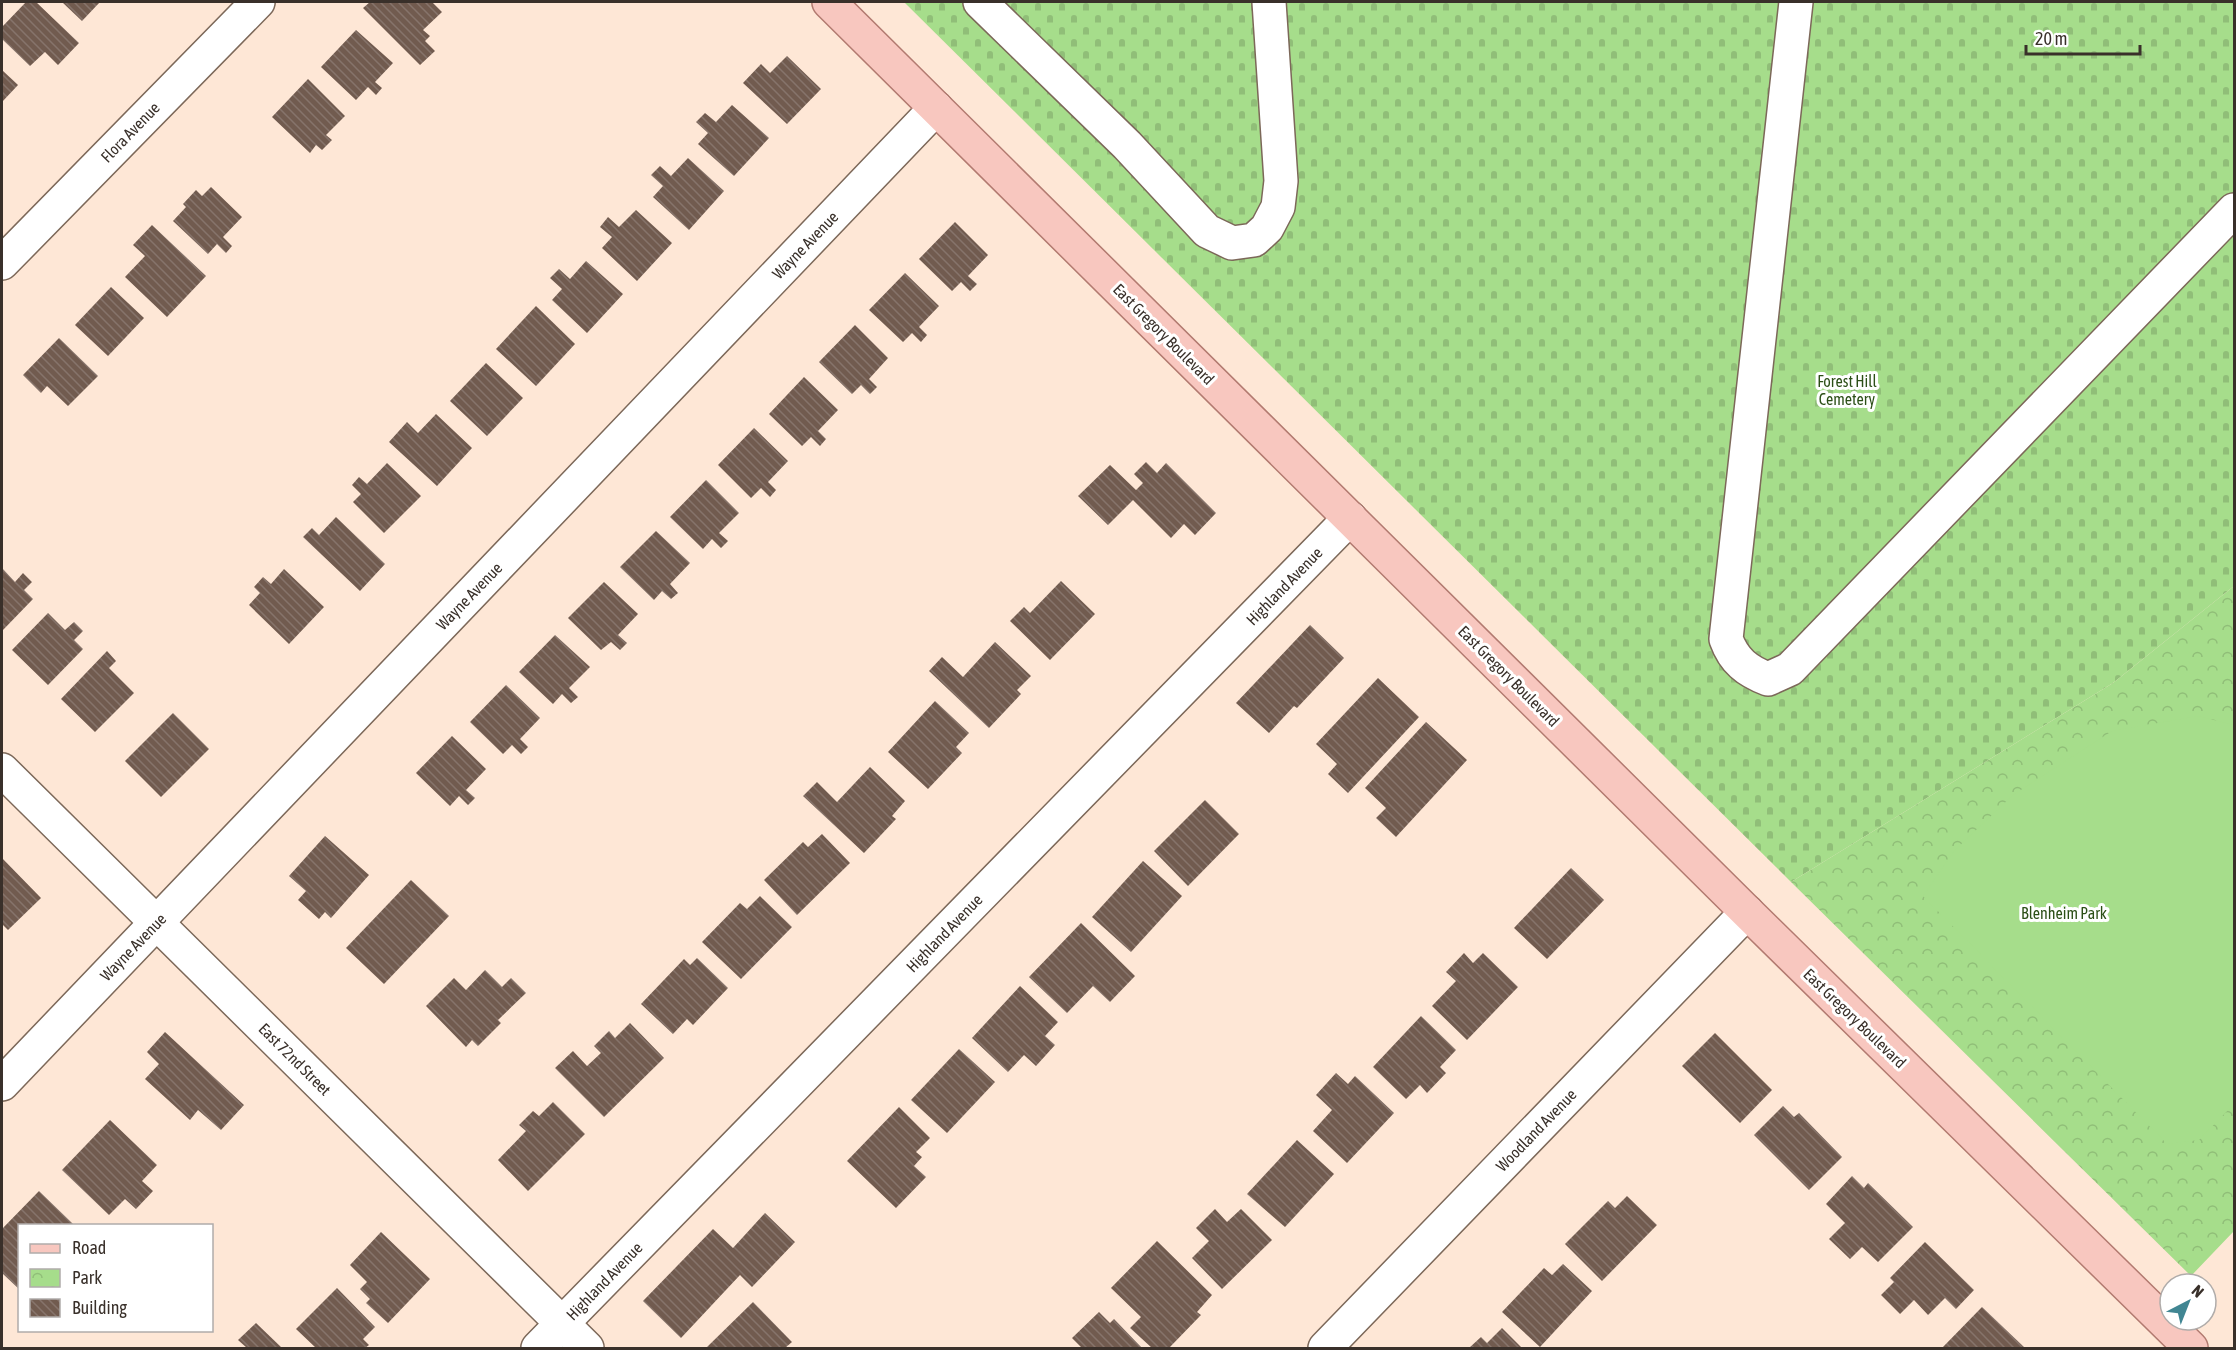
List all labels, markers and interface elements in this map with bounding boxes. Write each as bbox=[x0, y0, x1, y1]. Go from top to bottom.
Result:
scale bar bbox=[2026, 18, 2140, 56]
text: 20 m bbox=[2035, 28, 2067, 49]
street label: Flora Avenue bbox=[97, 98, 163, 166]
street label: Wayne Avenue bbox=[768, 208, 842, 283]
street label: East Gregory Boulevard bbox=[1109, 280, 1218, 389]
park label: Forest Hill Cemetery bbox=[1817, 372, 1878, 409]
street label: Highland Avenue bbox=[1242, 543, 1326, 629]
street label: Wayne Avenue bbox=[432, 559, 506, 634]
street label: East Gregory Boulevard bbox=[1454, 622, 1563, 731]
street label: Highland Avenue bbox=[902, 890, 986, 976]
park label: Blenheim Park bbox=[2021, 904, 2107, 922]
street label: Wayne Avenue bbox=[96, 910, 170, 985]
street label: East Gregory Boulevard bbox=[1800, 965, 1910, 1072]
street label: East 72nd Street bbox=[255, 1019, 335, 1099]
street label: Woodland Avenue bbox=[1492, 1085, 1580, 1175]
legend bbox=[18, 1224, 213, 1332]
text: Road bbox=[72, 1237, 106, 1258]
street label: Highland Avenue bbox=[562, 1238, 646, 1324]
text: Park bbox=[72, 1267, 102, 1288]
north arrow bbox=[2158, 1272, 2218, 1332]
text: N bbox=[2189, 1281, 2208, 1301]
text: Building bbox=[72, 1297, 127, 1318]

